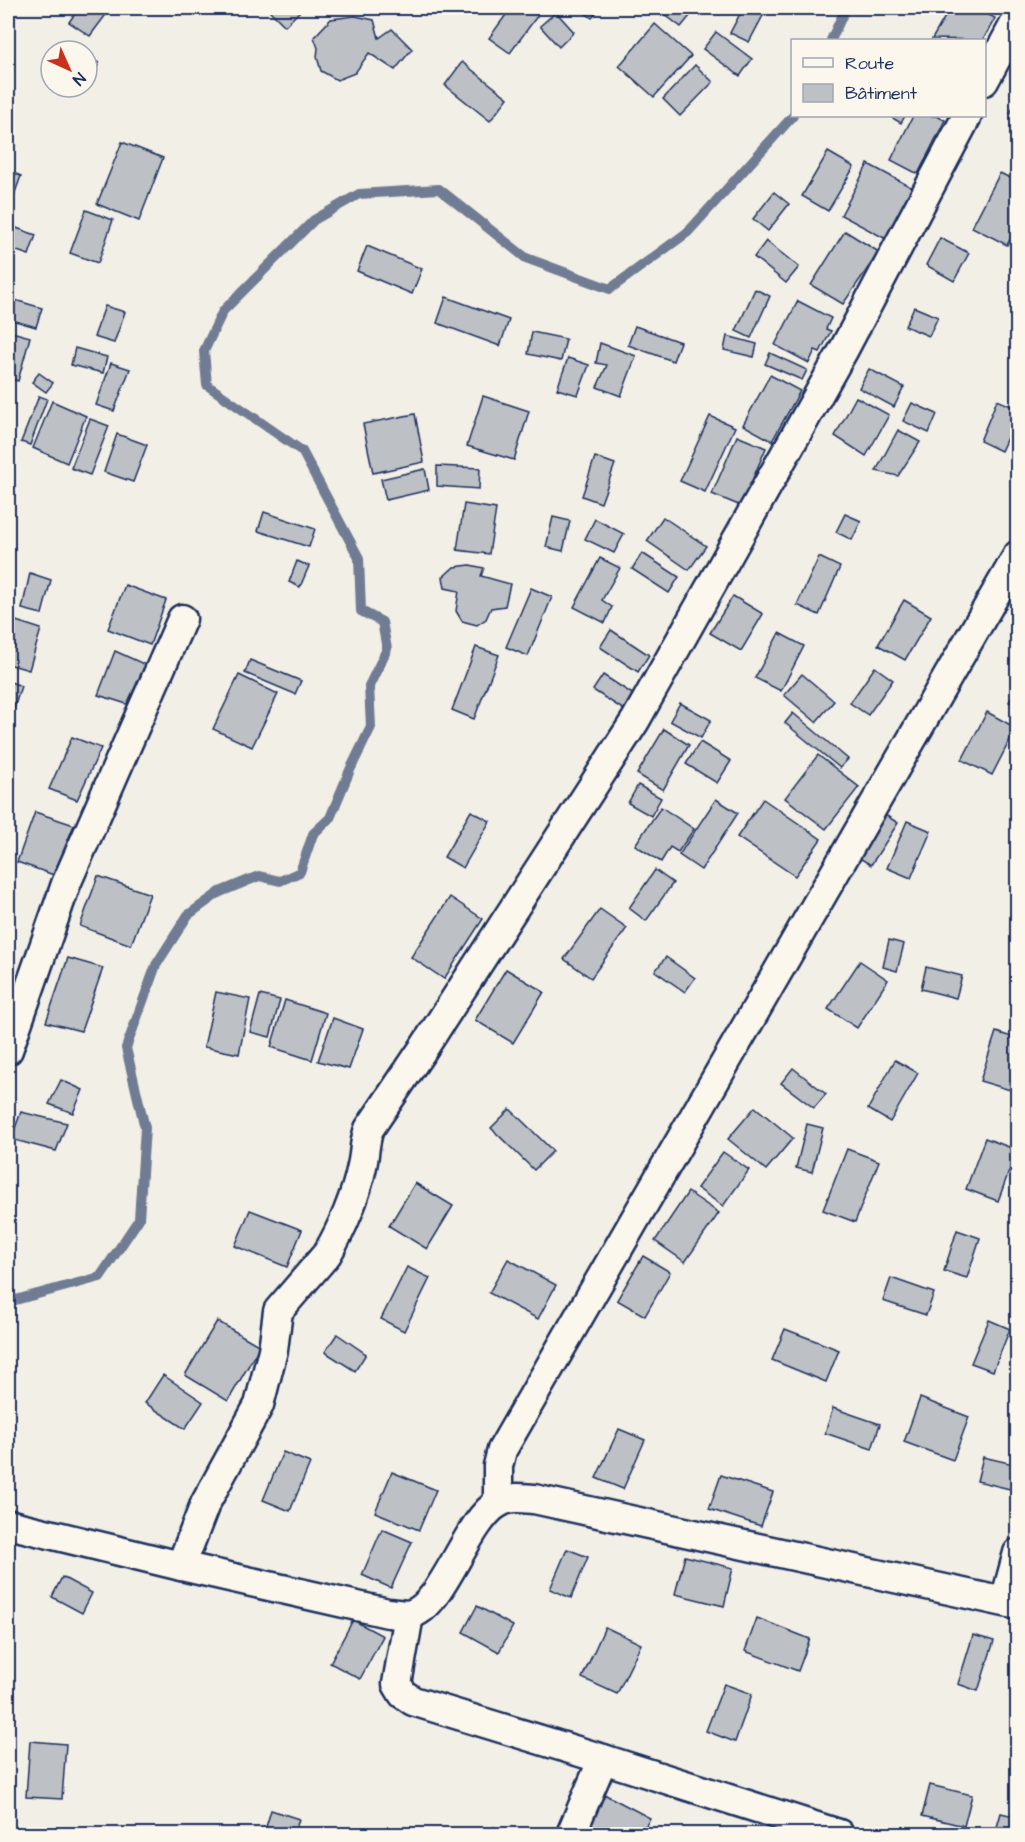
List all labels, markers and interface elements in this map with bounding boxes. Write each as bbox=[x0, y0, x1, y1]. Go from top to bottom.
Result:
north arrow bbox=[39, 39, 99, 99]
legend bbox=[791, 39, 986, 117]
text: Route bbox=[845, 51, 894, 76]
text: N bbox=[68, 68, 90, 90]
text: Bâtiment bbox=[845, 81, 918, 106]

